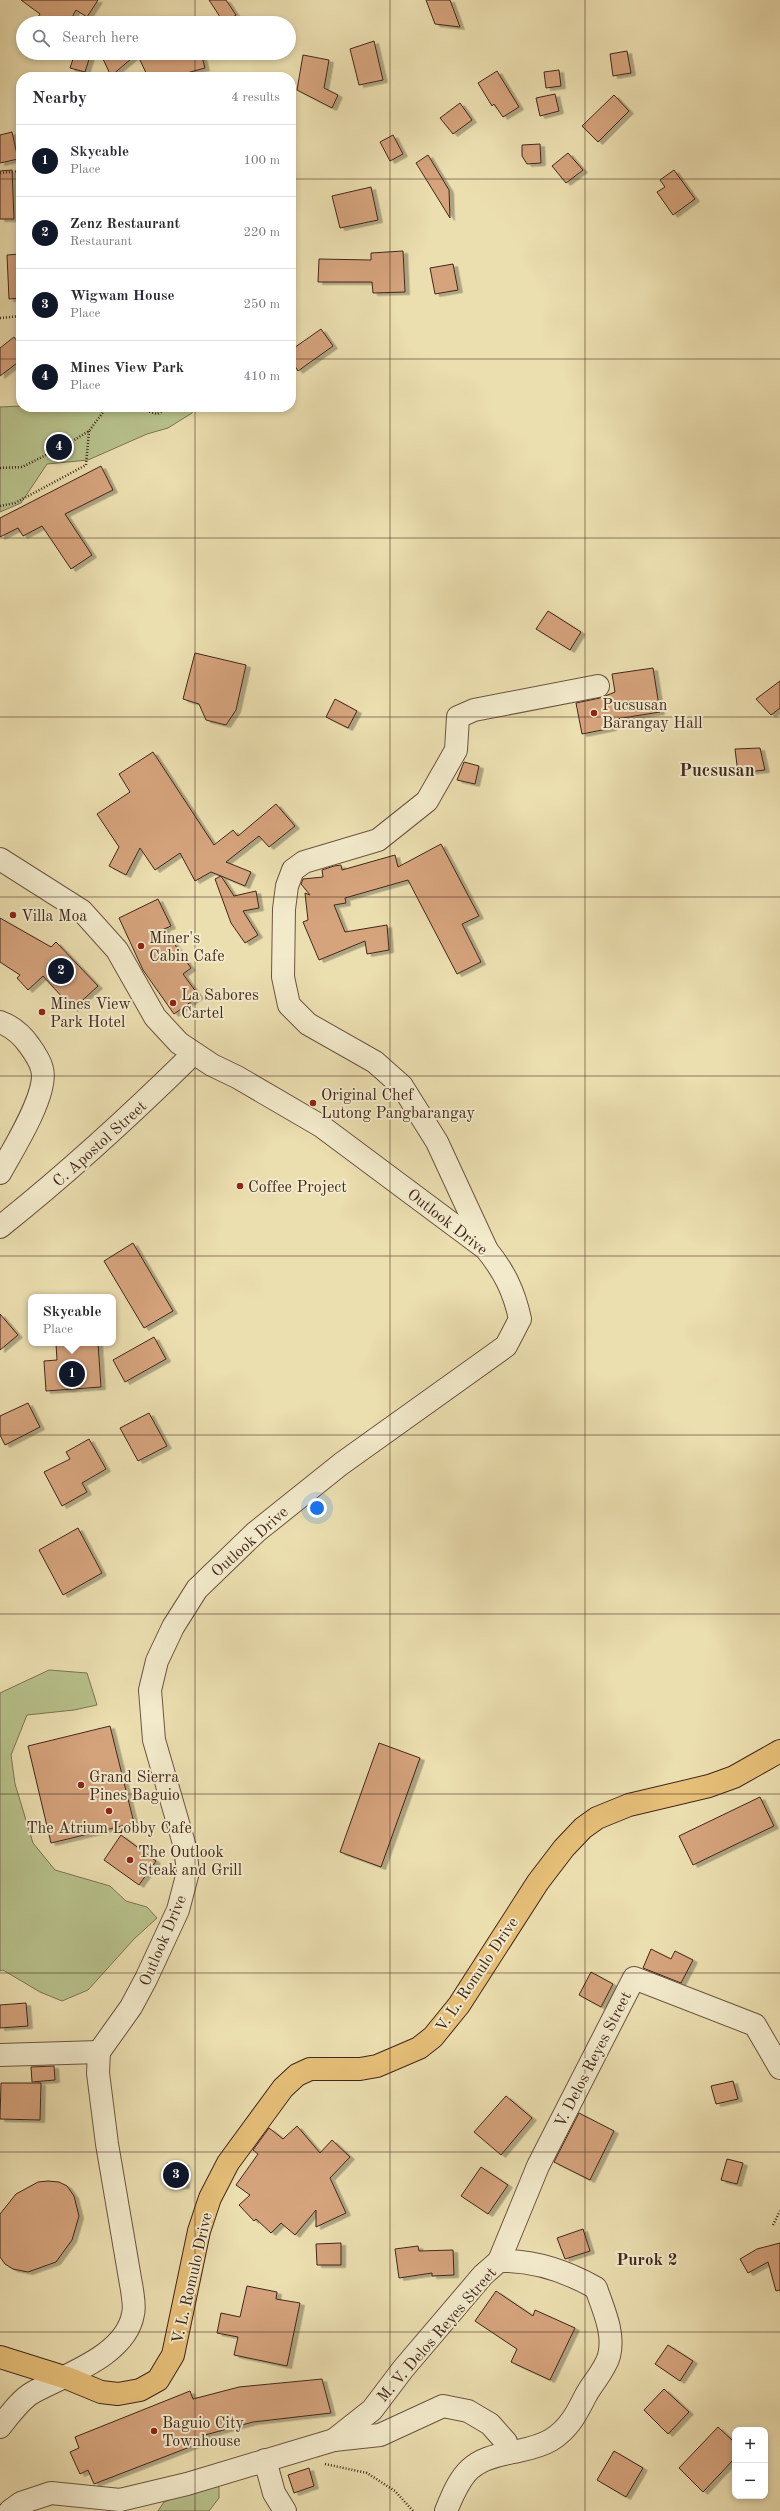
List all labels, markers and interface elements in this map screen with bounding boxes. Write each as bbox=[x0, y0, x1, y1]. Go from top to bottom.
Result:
search box bbox=[16, 16, 296, 60]
icon: search bbox=[30, 27, 52, 49]
text: Search here bbox=[62, 31, 139, 46]
text: Nearby bbox=[32, 90, 87, 107]
text: 4 results bbox=[231, 91, 280, 104]
text: Skycable bbox=[70, 145, 129, 160]
text: 1 bbox=[41, 154, 49, 167]
text: 100 m bbox=[243, 154, 280, 167]
text: Place bbox=[70, 163, 100, 176]
text: Zenz Restaurant bbox=[70, 217, 180, 232]
text: 2 bbox=[41, 226, 49, 239]
text: 220 m bbox=[243, 226, 280, 239]
text: Restaurant bbox=[70, 235, 132, 248]
text: Wigwam House bbox=[70, 289, 174, 304]
text: 3 bbox=[41, 298, 49, 311]
text: 250 m bbox=[243, 298, 280, 311]
text: Place bbox=[70, 307, 100, 320]
text: Mines View Park bbox=[70, 361, 184, 376]
text: 4 bbox=[41, 370, 49, 383]
text: 410 m bbox=[243, 370, 280, 383]
text: Place bbox=[70, 379, 100, 392]
pin: 4 bbox=[46, 432, 72, 462]
place label: Pucsusan Barangay Hall bbox=[602, 698, 702, 732]
marker: Pucsusan Barangay Hall bbox=[589, 708, 599, 718]
district label: Pucsusan bbox=[679, 762, 755, 780]
place label: Villa Moa bbox=[21, 909, 87, 925]
marker: Villa Moa bbox=[8, 910, 18, 920]
place label: Miner's Cabin Cafe bbox=[149, 931, 225, 965]
marker: Miner's Cabin Cafe bbox=[136, 941, 146, 951]
pin: 2 bbox=[48, 956, 74, 986]
place label: La Sabores Cartel bbox=[181, 988, 259, 1022]
place label: Mines View Park Hotel bbox=[50, 997, 131, 1031]
marker: La Sabores Cartel bbox=[168, 998, 178, 1008]
marker: Mines View Park Hotel bbox=[37, 1007, 47, 1017]
place label: Original Chef Lutong Pangbarangay bbox=[321, 1088, 475, 1122]
street label: C. Apostol Street bbox=[50, 1098, 151, 1191]
marker: Original Chef Lutong Pangbarangay bbox=[308, 1098, 318, 1108]
place label: Coffee Project bbox=[248, 1180, 347, 1196]
marker: Coffee Project bbox=[235, 1181, 245, 1191]
street label: Outlook Drive bbox=[404, 1186, 490, 1259]
popup bbox=[28, 1294, 116, 1346]
text: Skycable bbox=[42, 1305, 102, 1320]
text: Place bbox=[42, 1323, 73, 1336]
pin: 1 bbox=[59, 1359, 85, 1389]
your location bbox=[307, 1498, 327, 1518]
street label: Outlook Drive bbox=[209, 1504, 292, 1581]
place label: Grand Sierra Pines Baguio bbox=[89, 1770, 180, 1804]
marker: Grand Sierra Pines Baguio bbox=[76, 1780, 86, 1790]
marker: The Atrium Lobby Cafe bbox=[104, 1806, 114, 1816]
place label: The Atrium Lobby Cafe bbox=[26, 1821, 192, 1837]
place label: The Outlook Steak and Grill bbox=[138, 1845, 242, 1879]
marker: The Outlook Steak and Grill bbox=[125, 1855, 135, 1865]
street label: Outlook Drive bbox=[138, 1893, 190, 1988]
street label: V. L. Romulo Drive bbox=[433, 1915, 522, 2035]
street label: V. Delos Reyes Street bbox=[553, 1989, 635, 2130]
pin: 3 bbox=[163, 2160, 189, 2190]
street label: V. L. Romulo Drive bbox=[170, 2211, 216, 2346]
district label: Purok 2 bbox=[616, 2252, 678, 2269]
street label: M. V. Delos Reyes Street bbox=[375, 2265, 500, 2406]
place label: Baguio City Townhouse bbox=[162, 2416, 245, 2450]
marker: Baguio City Townhouse bbox=[149, 2426, 159, 2436]
map controls bbox=[732, 2427, 768, 2499]
button: + bbox=[732, 2427, 768, 2463]
button: − bbox=[732, 2463, 768, 2499]

